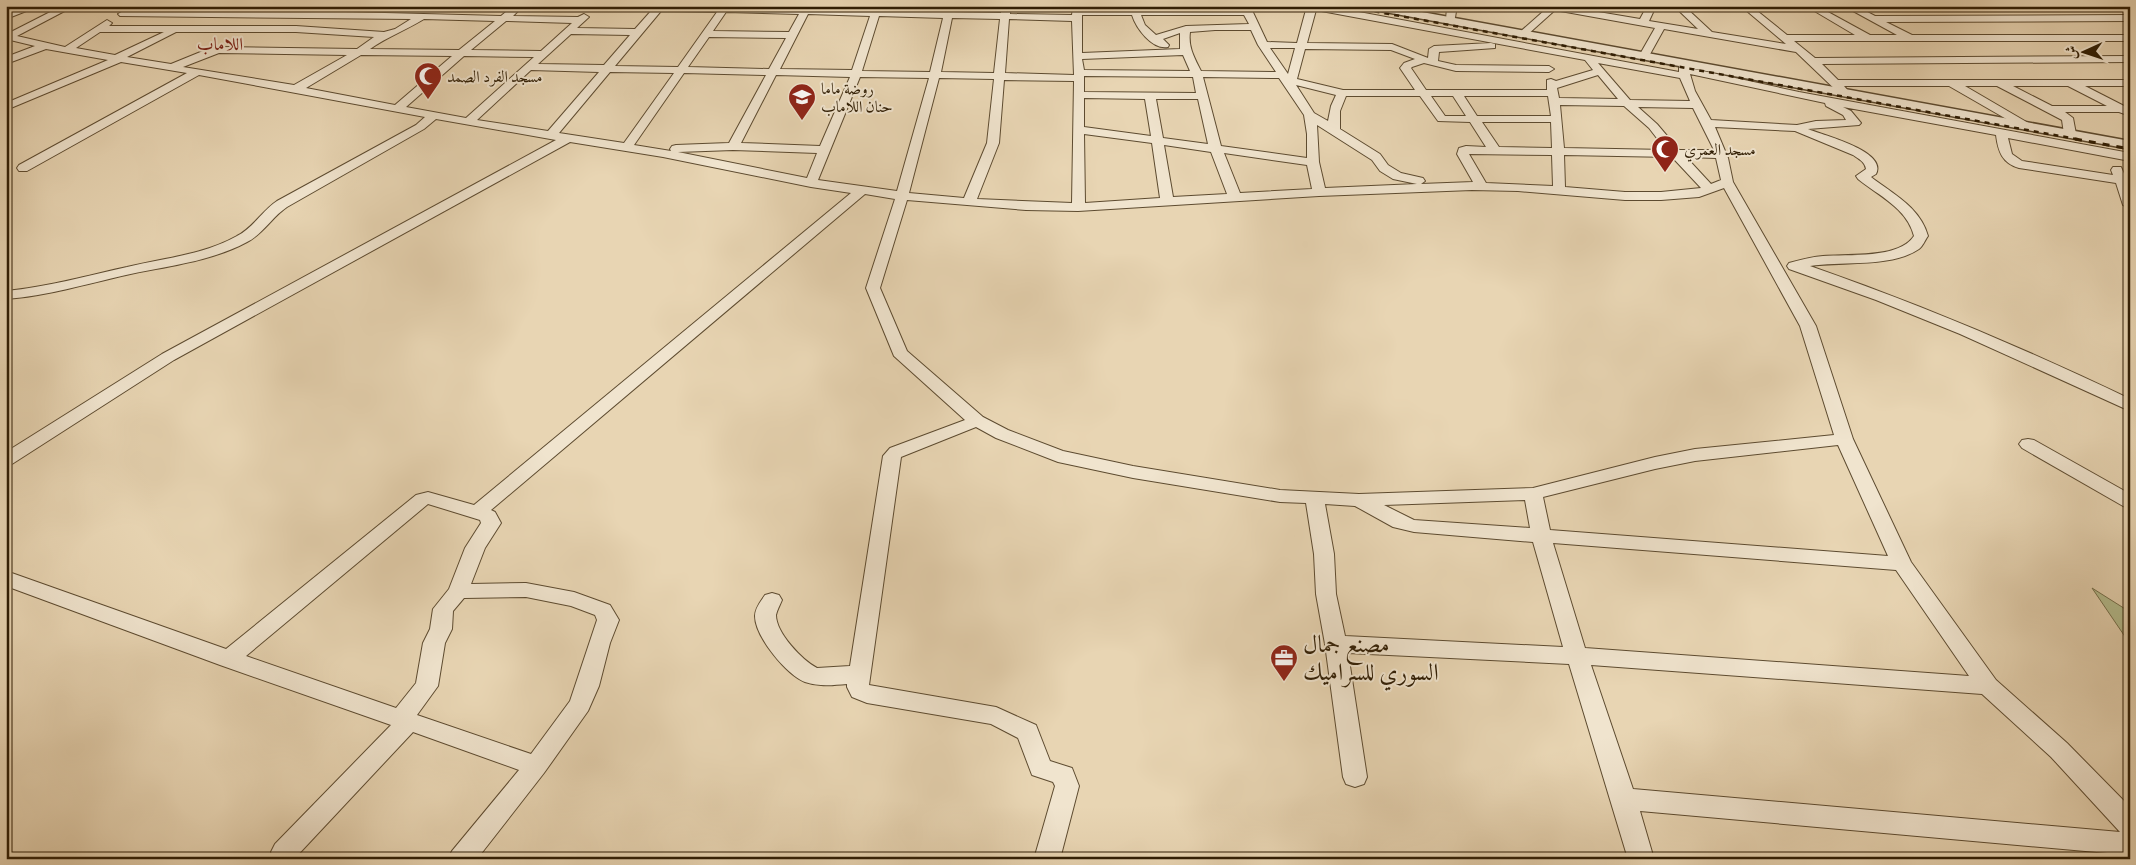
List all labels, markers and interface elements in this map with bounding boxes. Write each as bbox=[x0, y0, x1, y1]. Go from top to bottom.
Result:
north arrow bbox=[2058, 28, 2108, 78]
district label: اللاماب bbox=[197, 32, 243, 56]
text: ش bbox=[2062, 45, 2081, 60]
mosque icon: مسجد الفرد الصمد bbox=[413, 61, 443, 100]
place label: مسجد الفرد الصمد bbox=[447, 66, 543, 88]
place label: روضة ماما حنان اللاماب bbox=[821, 78, 893, 118]
school or university icon: روضة ماما حنان اللاماب bbox=[787, 82, 817, 121]
mosque icon: مسجد العمري bbox=[1650, 134, 1680, 173]
place label: مسجد العمري bbox=[1684, 139, 1756, 162]
place label: مصنع جمال السوري للسراميك bbox=[1303, 628, 1439, 691]
office icon: مصنع جمال السوري للسراميك bbox=[1269, 643, 1299, 682]

